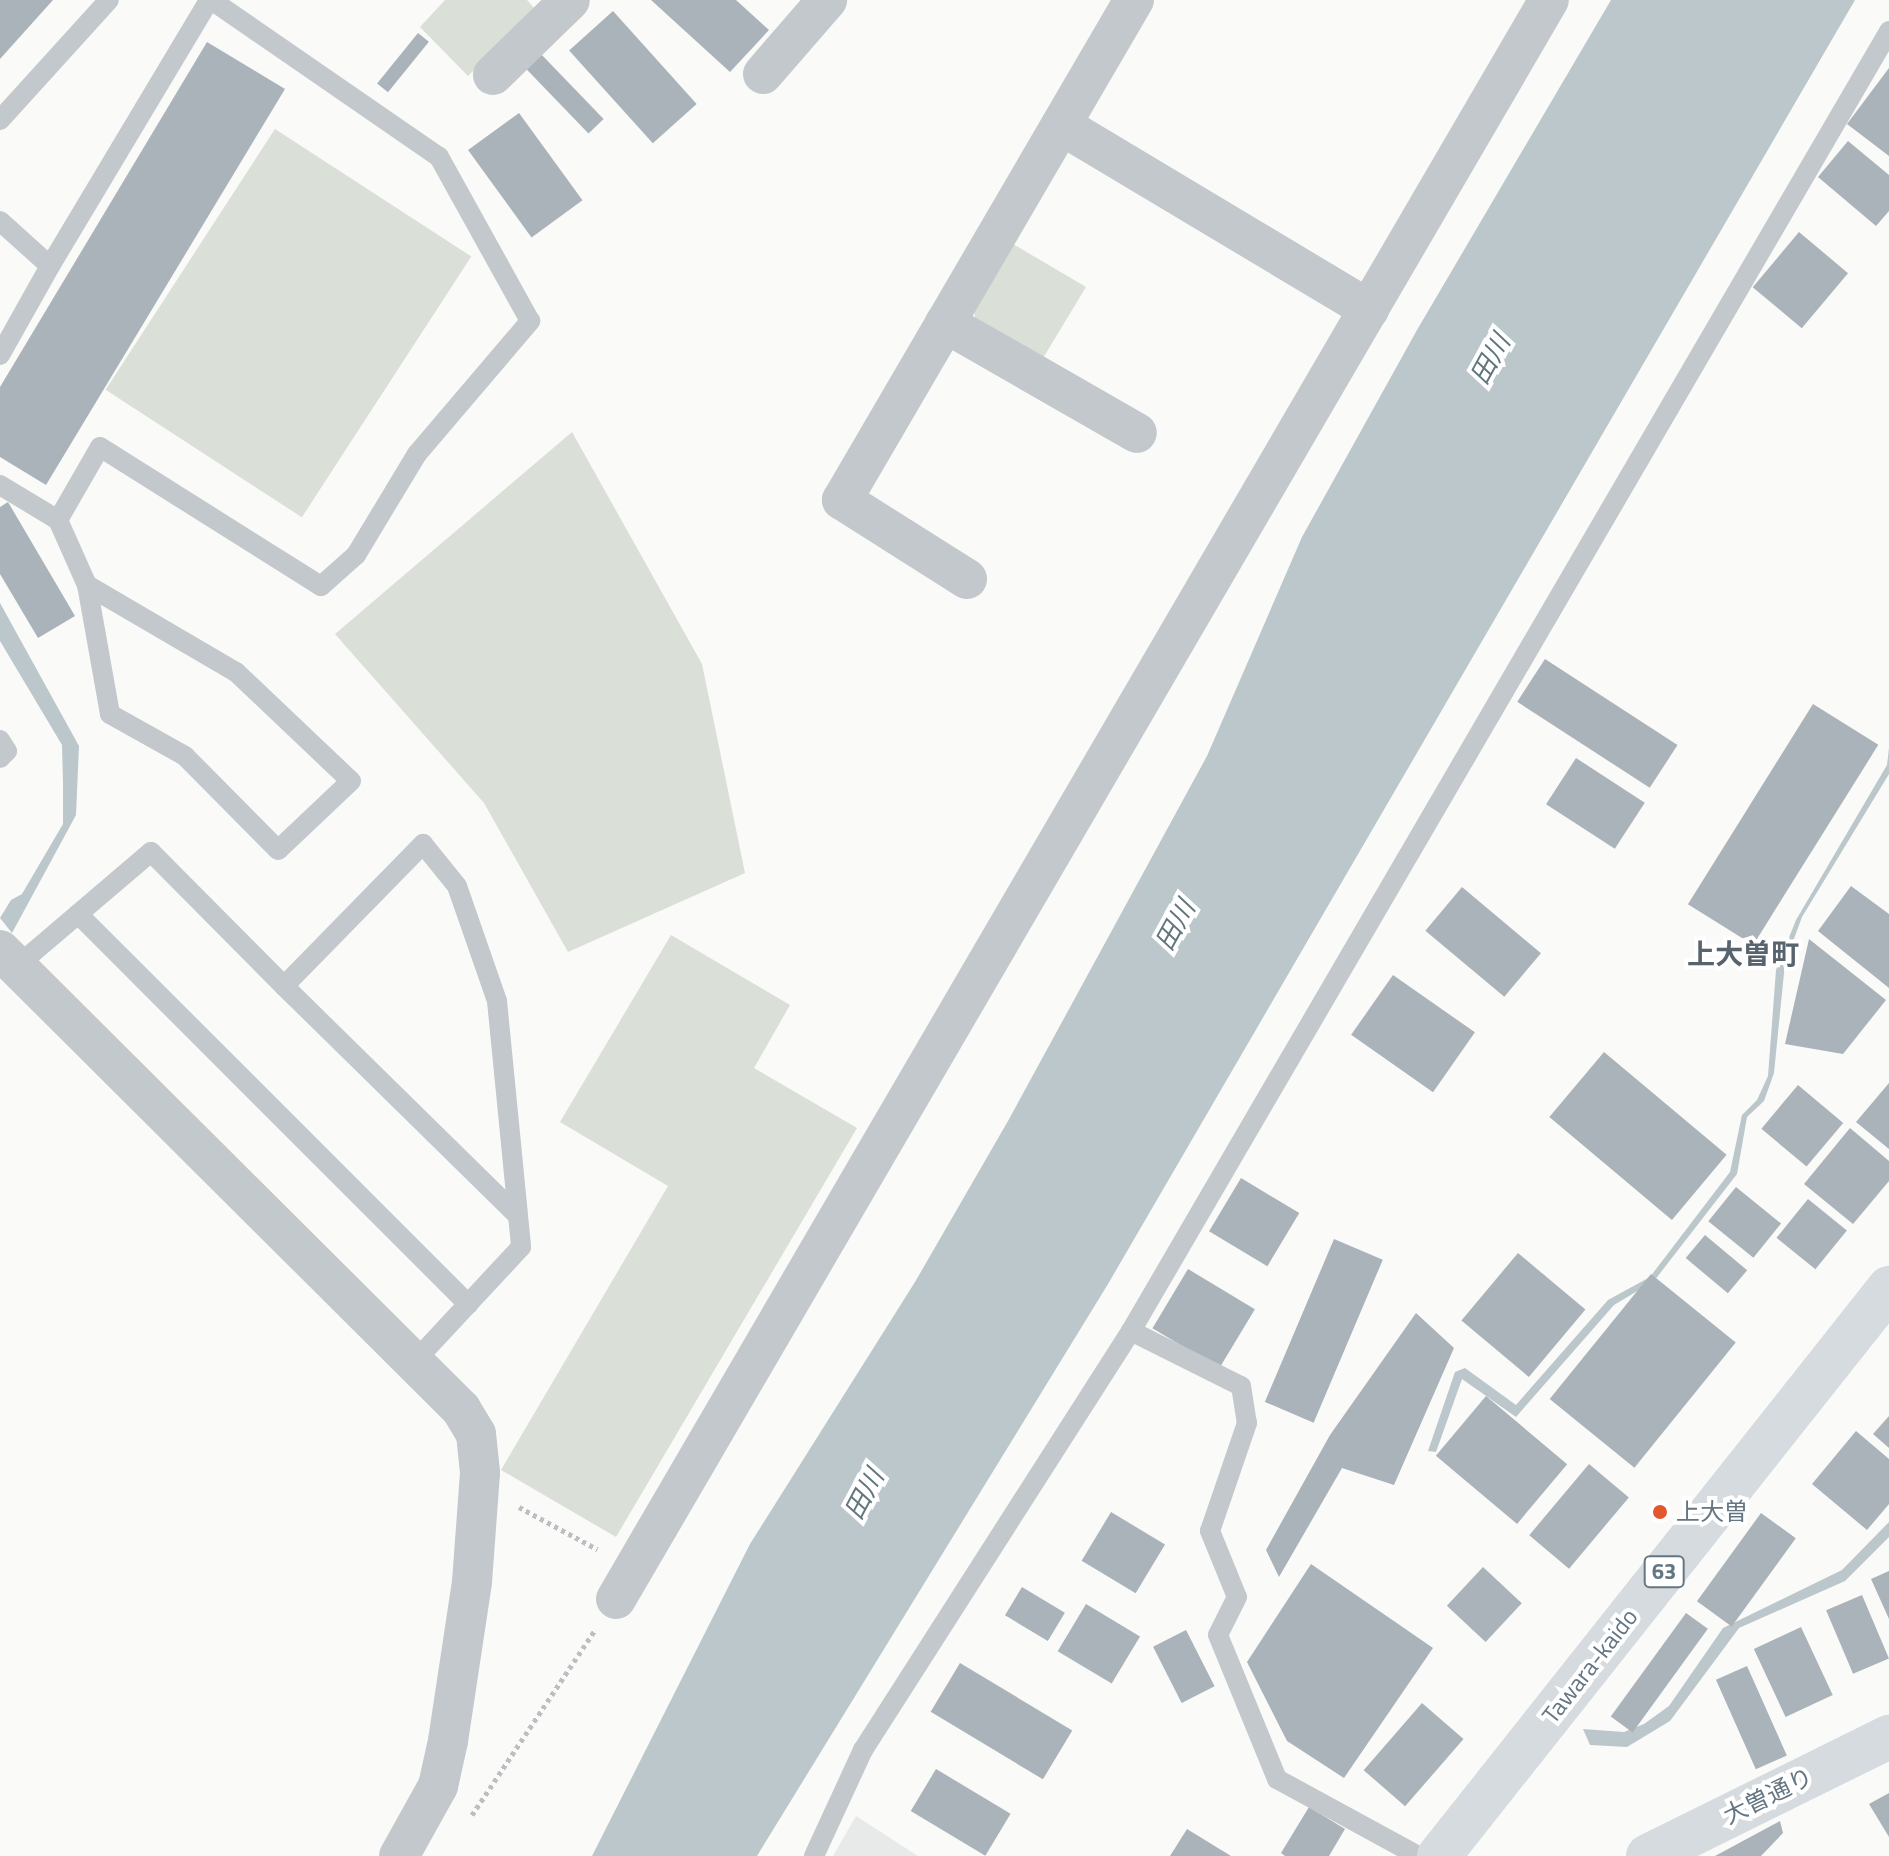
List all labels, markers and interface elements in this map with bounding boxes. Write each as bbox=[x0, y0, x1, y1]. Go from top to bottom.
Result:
water label: 田川 bbox=[1464, 329, 1516, 389]
water label: 田川 bbox=[1149, 895, 1201, 955]
district label: 上大曽町 bbox=[1687, 937, 1799, 971]
water label: 田川 bbox=[838, 1464, 890, 1524]
place label: 上大曽 bbox=[1676, 1498, 1748, 1526]
marker: 上大曽 bbox=[1651, 1503, 1669, 1521]
road number: 63 bbox=[1642, 1554, 1686, 1590]
street label: Tawara-kaido bbox=[1536, 1603, 1644, 1729]
street label: 大曽通り bbox=[1719, 1762, 1817, 1830]

